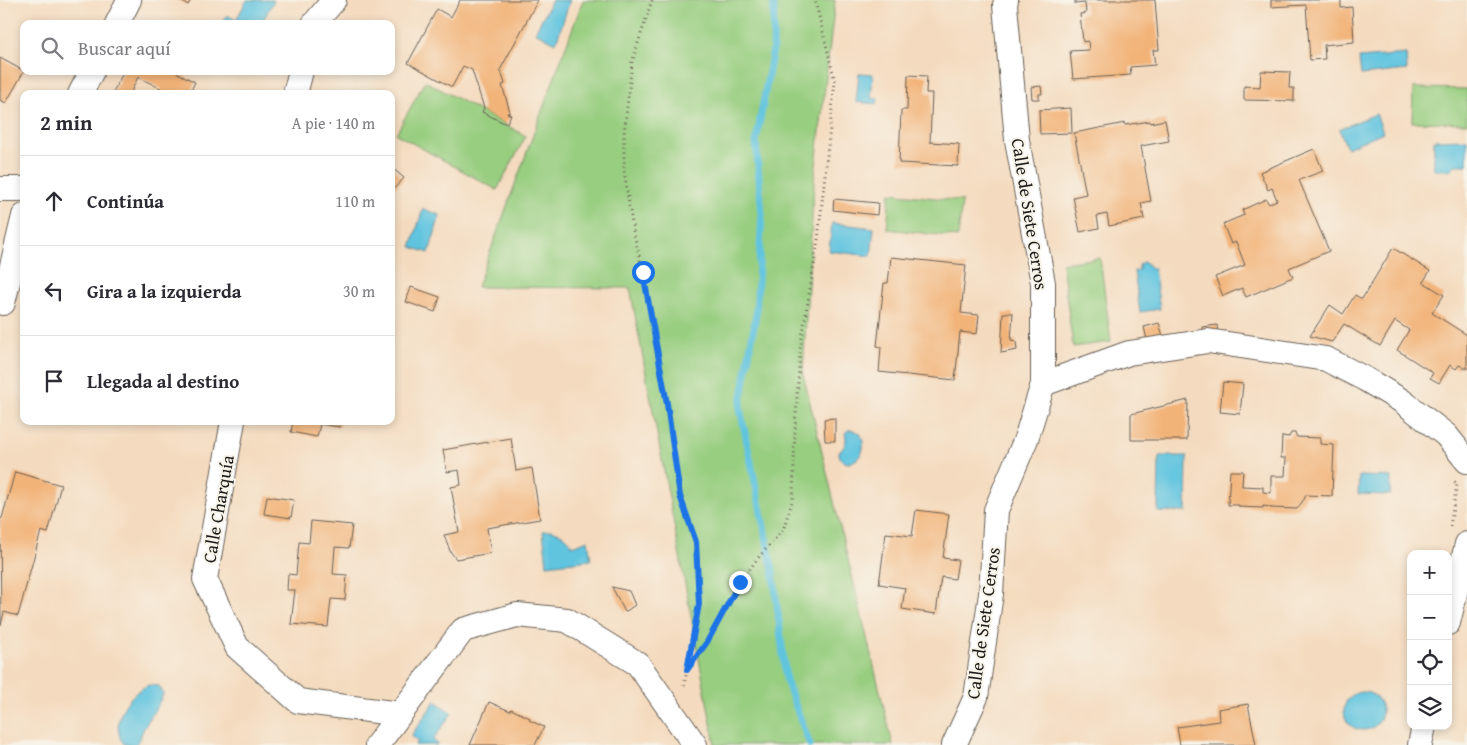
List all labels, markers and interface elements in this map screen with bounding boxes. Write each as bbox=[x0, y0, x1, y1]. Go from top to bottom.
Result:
search box bbox=[20, 20, 395, 75]
icon: search bbox=[38, 34, 66, 62]
text: Buscar aquí bbox=[78, 34, 171, 62]
text: 2 min bbox=[40, 107, 92, 138]
text: A pie · 140 m bbox=[292, 111, 375, 135]
street label: Calle de Siete Cerros bbox=[1005, 136, 1055, 292]
icon: ahead bbox=[40, 187, 68, 215]
text: Continúa bbox=[87, 187, 164, 215]
text: 110 m bbox=[335, 189, 375, 213]
route start bbox=[632, 261, 655, 284]
icon: left bbox=[40, 277, 68, 305]
text: Gira a la izquierda bbox=[87, 277, 242, 305]
text: 30 m bbox=[343, 279, 375, 303]
icon: arrive bbox=[40, 367, 68, 395]
text: Llegada al destino bbox=[87, 367, 239, 395]
street label: Calle Charquía bbox=[195, 452, 241, 565]
street label: Calle de Siete Cerros bbox=[959, 545, 1007, 701]
map controls bbox=[1407, 550, 1452, 730]
button: + bbox=[1407, 550, 1452, 595]
route end bbox=[729, 571, 752, 594]
button: − bbox=[1407, 595, 1452, 640]
button: locate bbox=[1407, 640, 1452, 685]
button: layers bbox=[1407, 685, 1452, 730]

